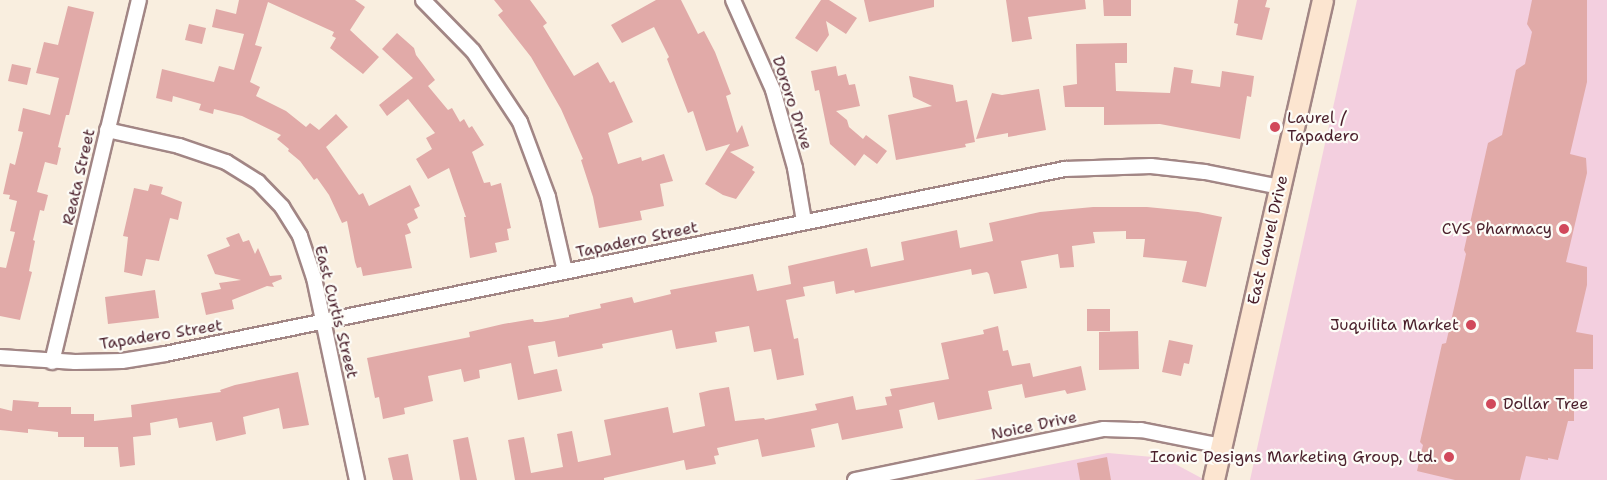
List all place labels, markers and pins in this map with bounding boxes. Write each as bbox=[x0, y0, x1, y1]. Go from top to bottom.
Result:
place label: Laurel / Tapadero bbox=[1287, 108, 1359, 146]
marker: Laurel / Tapadero bbox=[1268, 120, 1282, 134]
place label: CVS Pharmacy bbox=[1442, 219, 1552, 239]
marker: CVS Pharmacy bbox=[1557, 222, 1571, 236]
place label: Juquilita Market bbox=[1330, 315, 1459, 335]
marker: Juquilita Market bbox=[1464, 318, 1478, 332]
place label: Dollar Tree bbox=[1503, 394, 1588, 414]
marker: Dollar Tree bbox=[1484, 397, 1498, 411]
place label: Iconic Designs Marketing Group, Ltd. bbox=[1150, 447, 1437, 467]
marker: Iconic Designs Marketing Group, Ltd. bbox=[1442, 450, 1456, 464]

